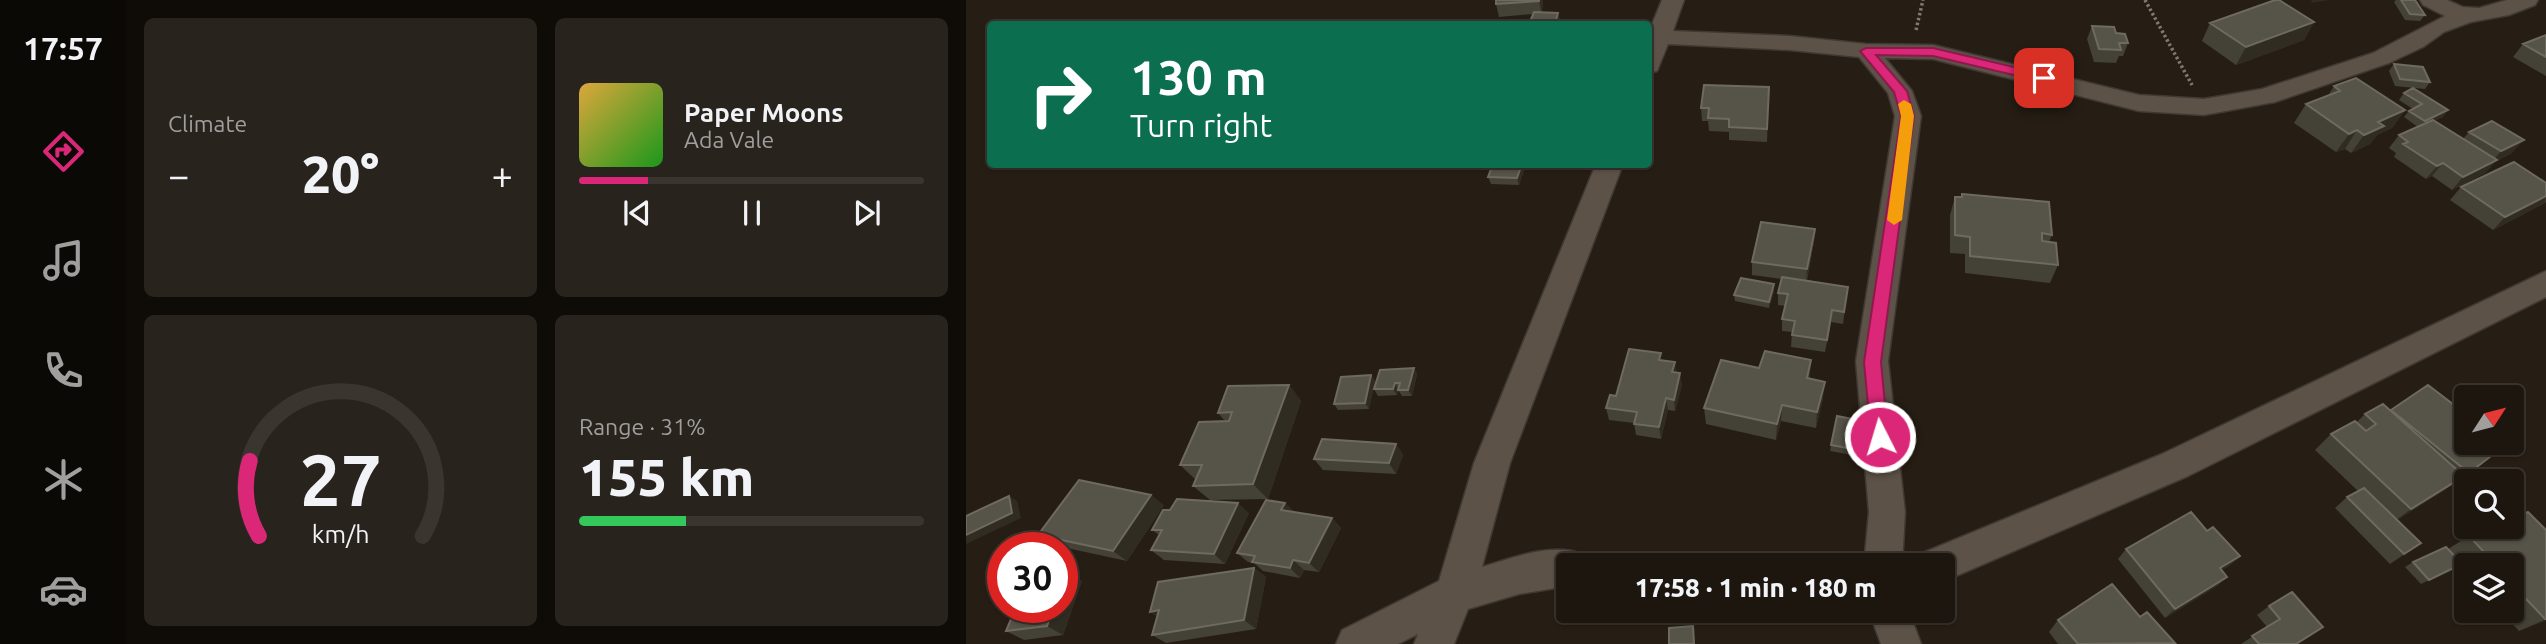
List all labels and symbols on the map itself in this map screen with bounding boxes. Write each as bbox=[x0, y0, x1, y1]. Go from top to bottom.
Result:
pin bbox=[2014, 48, 2074, 108]
north arrow bbox=[2454, 385, 2524, 455]
position arrow bbox=[1843, 400, 1917, 474]
speed limit sign: 30 bbox=[987, 532, 1078, 623]

